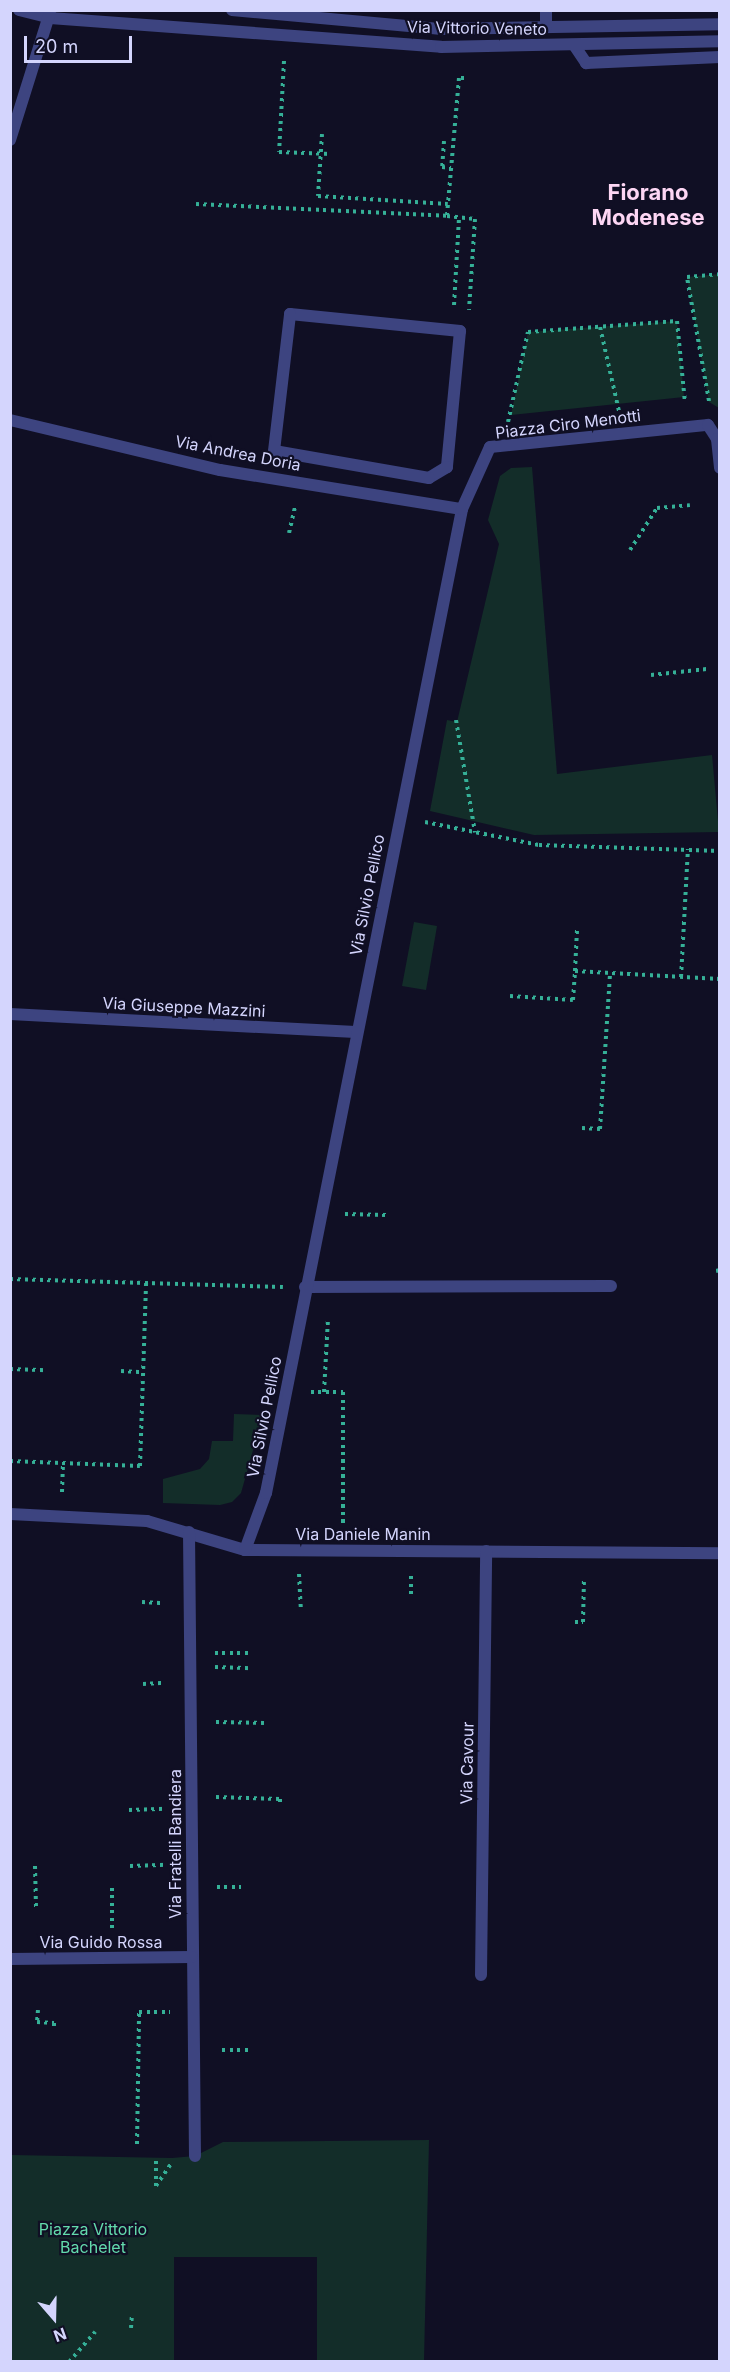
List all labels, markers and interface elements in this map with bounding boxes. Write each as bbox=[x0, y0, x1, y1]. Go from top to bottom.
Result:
street label: Via Vittorio Veneto bbox=[407, 17, 547, 39]
scale bar bbox=[27, 24, 135, 62]
text: 20 m bbox=[35, 36, 78, 57]
district label: Fiorano Modenese bbox=[591, 179, 705, 230]
street label: Piazza Ciro Menotti bbox=[494, 406, 642, 442]
street label: Via Andrea Doria bbox=[173, 431, 303, 475]
street label: Via Silvio Pellico bbox=[346, 833, 388, 957]
street label: Via Giuseppe Mazzini bbox=[102, 993, 266, 1021]
street label: Via Silvio Pellico bbox=[243, 1355, 285, 1479]
street label: Via Daniele Manin bbox=[295, 1524, 431, 1544]
street label: Via Cavour bbox=[457, 1722, 477, 1804]
street label: Via Fratelli Bandiera bbox=[165, 1769, 185, 1919]
street label: Via Guido Rossa bbox=[39, 1932, 163, 1952]
park label: Piazza Vittorio Bachelet bbox=[39, 2219, 147, 2257]
north arrow bbox=[24, 2288, 84, 2348]
text: N bbox=[51, 2323, 69, 2346]

